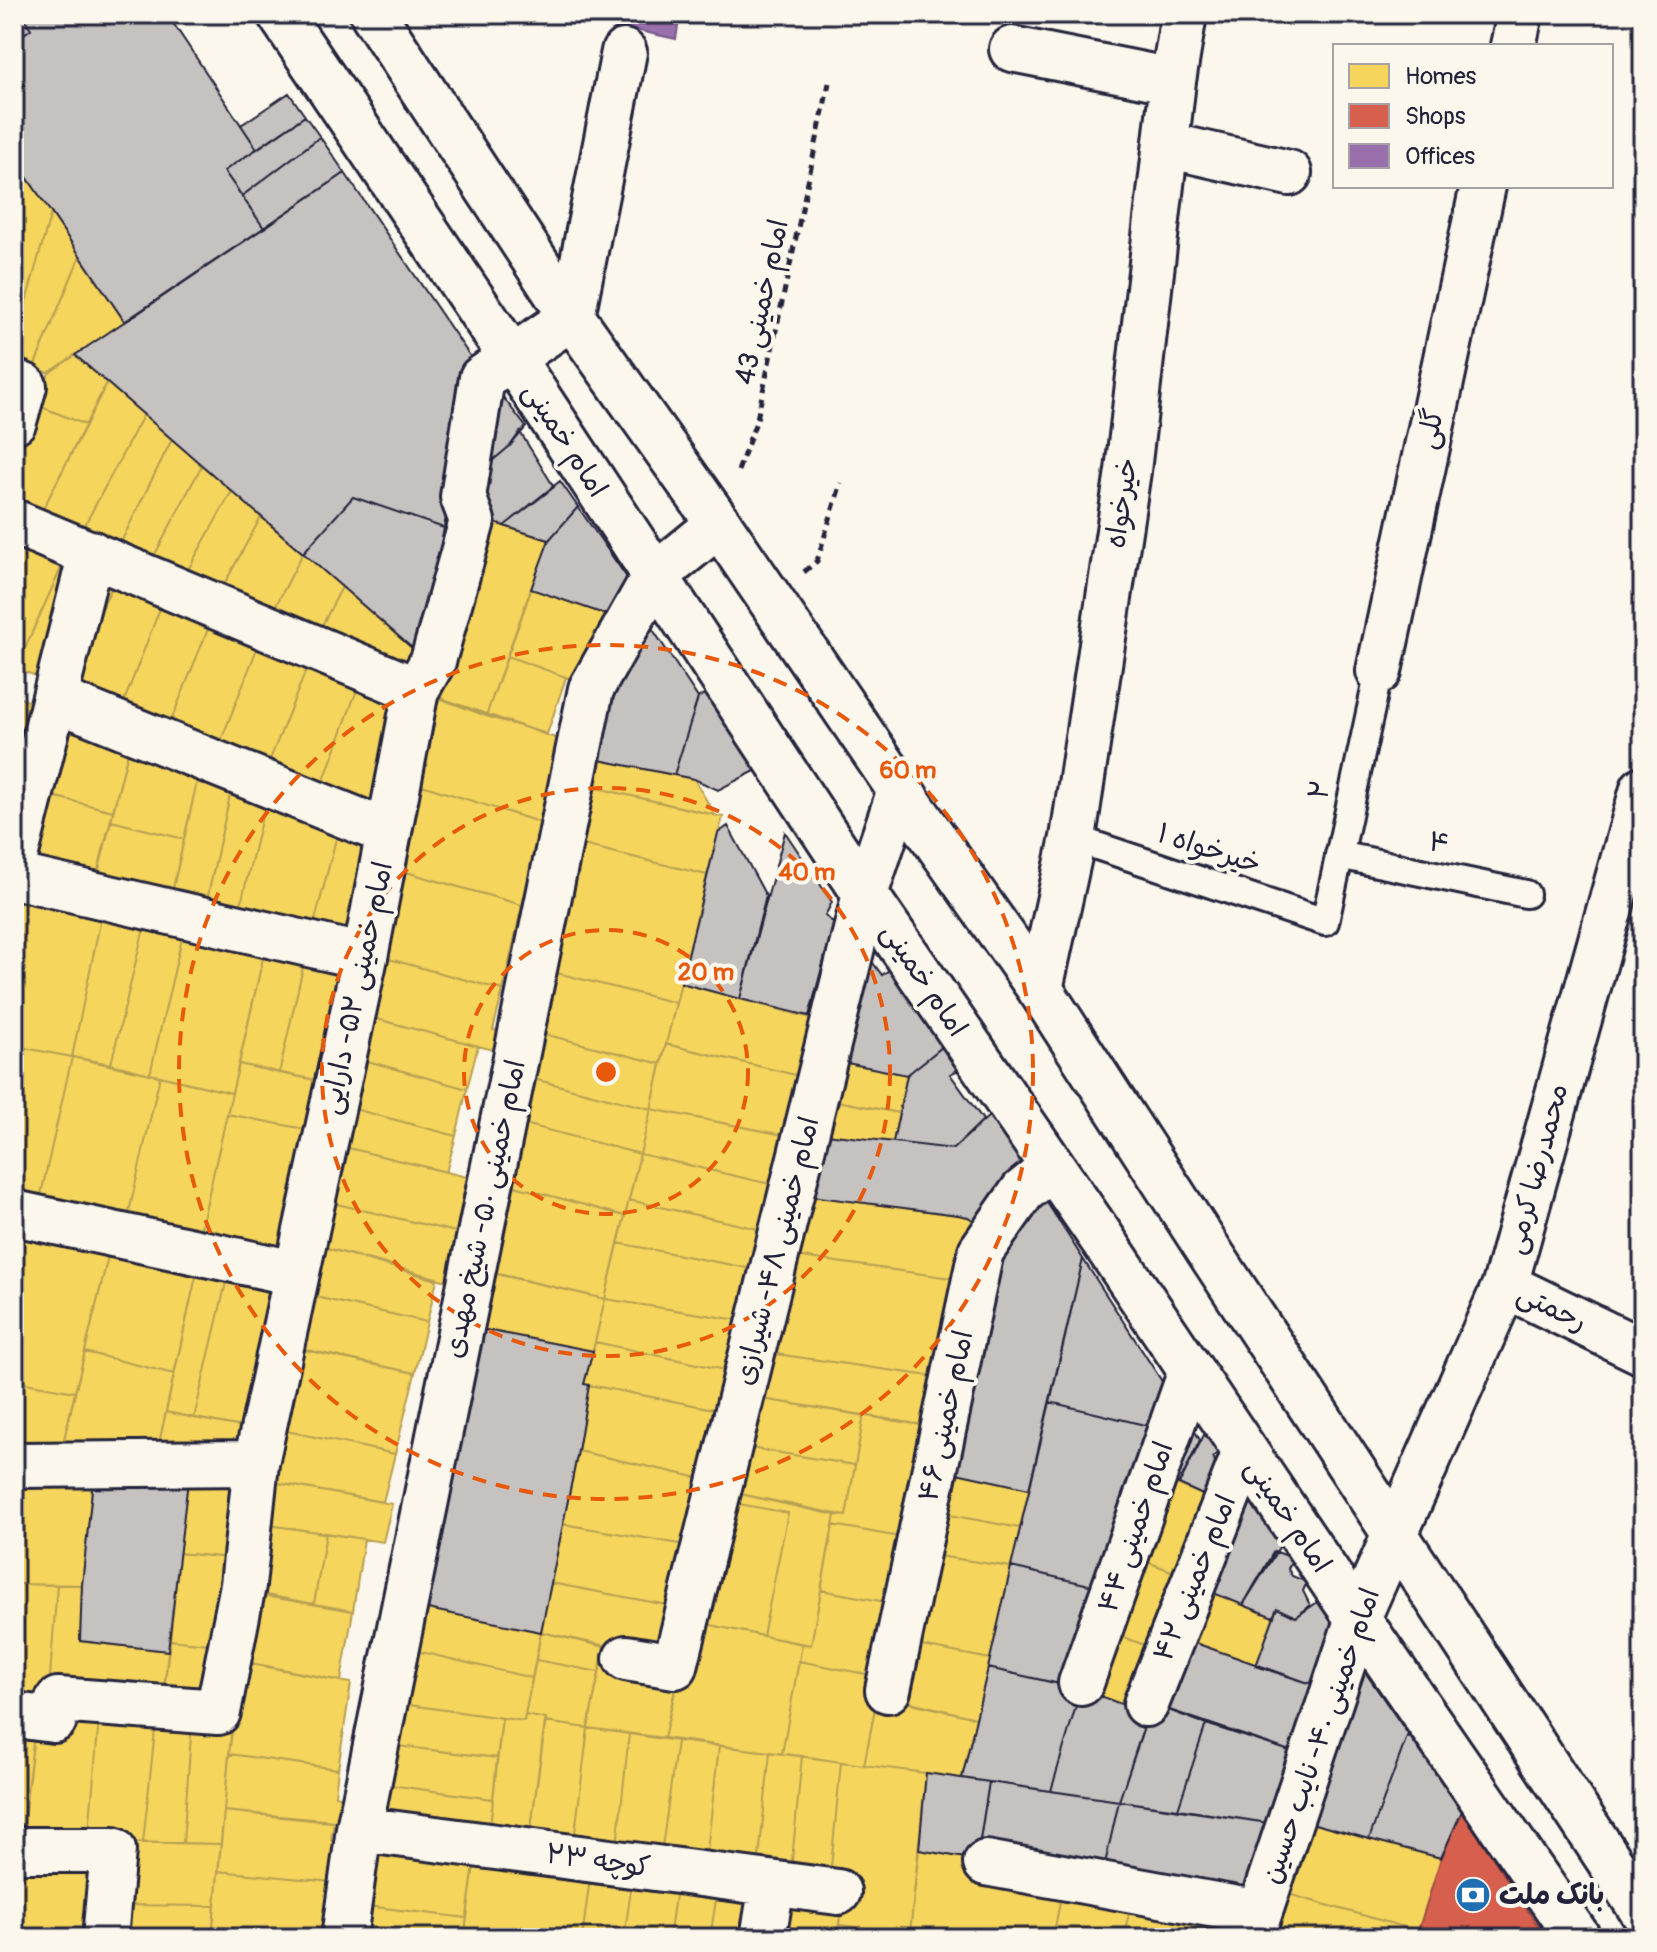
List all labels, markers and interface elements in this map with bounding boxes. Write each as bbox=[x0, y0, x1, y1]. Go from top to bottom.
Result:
legend bbox=[1333, 44, 1613, 188]
text: Homes bbox=[1405, 62, 1477, 91]
text: Shops bbox=[1405, 102, 1466, 131]
text: Offices bbox=[1405, 142, 1475, 171]
street label: امام خمینی 43 bbox=[727, 216, 800, 389]
street label: امام خمینی bbox=[512, 376, 615, 506]
street label: گلی bbox=[1410, 406, 1452, 452]
street label: خیرخواه bbox=[1098, 456, 1146, 550]
text: 60 m bbox=[880, 756, 936, 785]
street label: ۲ bbox=[1301, 777, 1339, 803]
street label: خیرخواه ۱ bbox=[1153, 816, 1265, 882]
street label: ۴ bbox=[1425, 824, 1453, 862]
street label: امام خمینی ۵۲- دارایی bbox=[313, 858, 404, 1118]
text: 40 m bbox=[779, 858, 835, 887]
street label: امام خمینی bbox=[871, 916, 975, 1046]
text: 20 m bbox=[678, 958, 734, 987]
street label: امام خمینی ۵۰- شیخ مهدی bbox=[436, 1057, 537, 1362]
centre of rings bbox=[592, 1058, 620, 1086]
street label: محمدرضا کرمی bbox=[1497, 1080, 1577, 1258]
street label: امام خمینی ۴۸- شیرازی bbox=[727, 1113, 830, 1390]
street label: رحمتی bbox=[1511, 1276, 1593, 1340]
street label: امام خمینی ۴۶ bbox=[911, 1327, 984, 1506]
street label: امام خمینی ۴۴ bbox=[1090, 1437, 1184, 1618]
street label: امام خمینی bbox=[1235, 1452, 1339, 1582]
street label: امام خمینی ۴۲ bbox=[1146, 1490, 1247, 1667]
street label: امام خمینی ۴۰- نایب حسین bbox=[1254, 1584, 1391, 1889]
street label: کوچه ۲۳ bbox=[544, 1836, 652, 1886]
bank icon: بانک ملت bbox=[1454, 1876, 1492, 1914]
place label: بانک ملت bbox=[1499, 1878, 1604, 1913]

